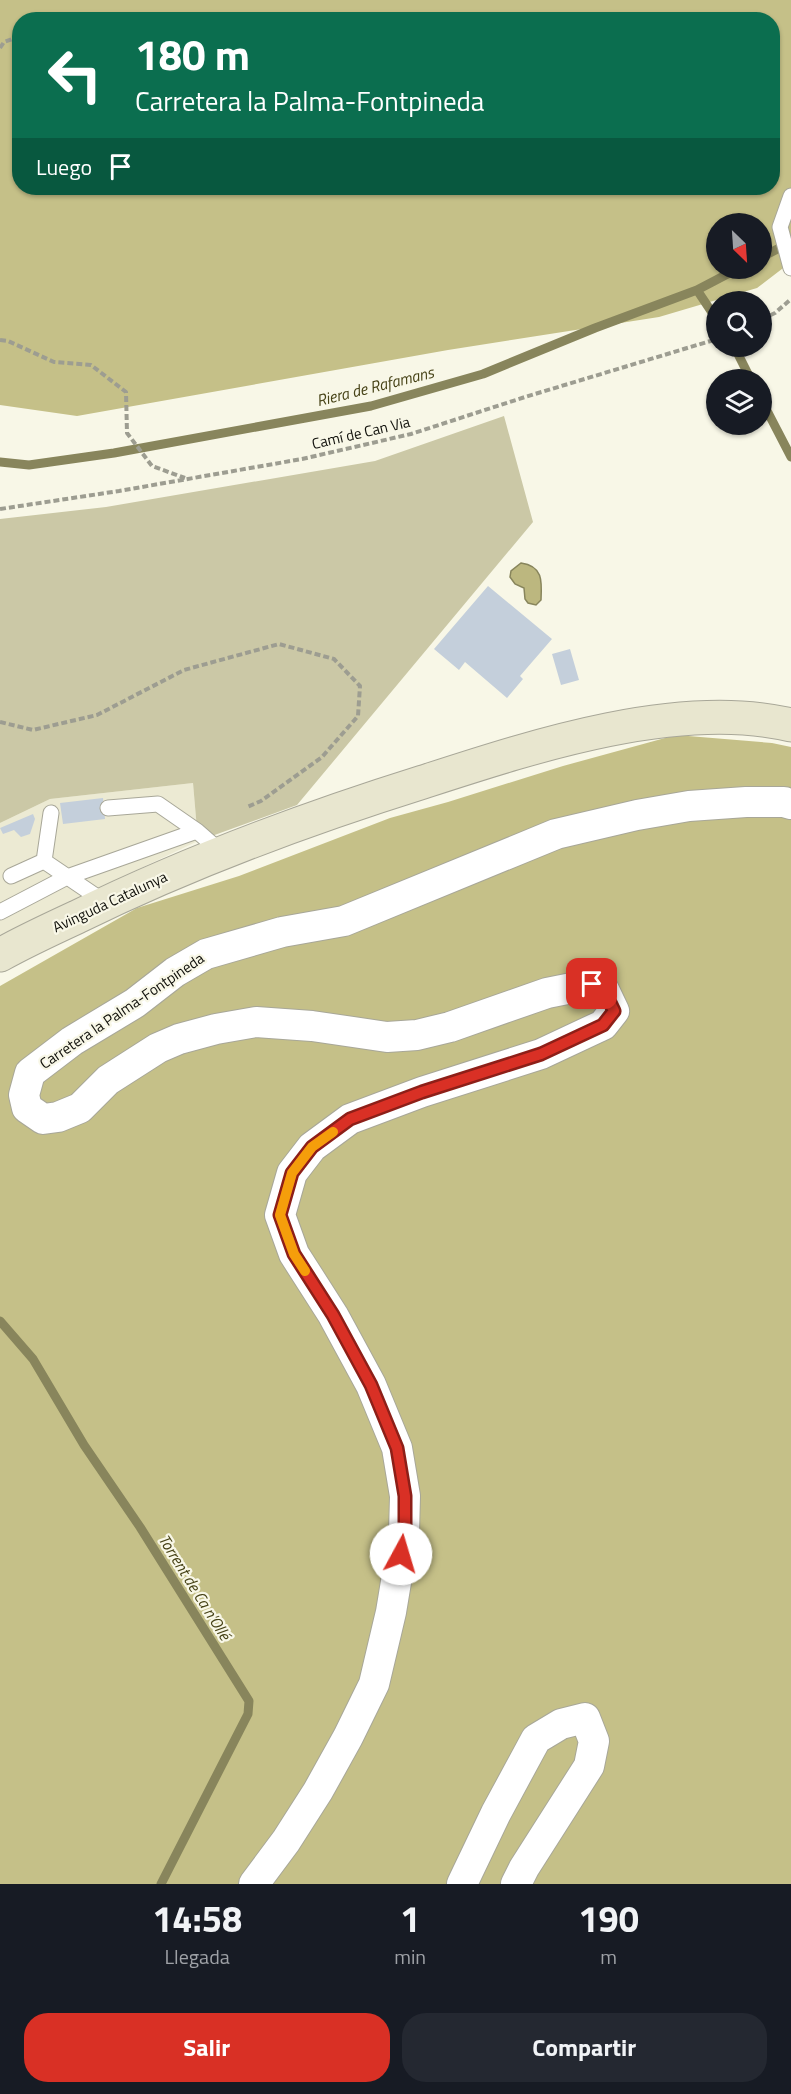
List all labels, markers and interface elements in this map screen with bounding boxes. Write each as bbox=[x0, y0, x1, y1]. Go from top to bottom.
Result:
text: 180 m bbox=[135, 22, 250, 86]
icon: left bbox=[36, 36, 114, 114]
text: Carretera la Palma-Fontpineda bbox=[135, 80, 484, 121]
text: Luego bbox=[36, 150, 92, 184]
icon: arrive bbox=[104, 150, 137, 183]
north arrow bbox=[706, 213, 772, 279]
map controls bbox=[706, 213, 772, 435]
button: search bbox=[706, 291, 772, 357]
water label: Riera de Rafamans bbox=[314, 360, 437, 412]
button: layers bbox=[706, 369, 772, 435]
street label: Camí de Can Via bbox=[309, 410, 413, 455]
street label: Avinguda Catalunya bbox=[49, 865, 171, 938]
street label: Carretera la Palma-Fontpineda bbox=[35, 947, 209, 1074]
pin bbox=[566, 958, 617, 1009]
icon: arrive bbox=[575, 967, 608, 1000]
position arrow bbox=[369, 1522, 433, 1586]
water label: Torrent de Ca n'Ollé bbox=[153, 1529, 238, 1646]
text: 14:58 bbox=[152, 1891, 242, 1946]
text: 1 bbox=[400, 1891, 420, 1946]
text: 190 bbox=[578, 1891, 639, 1946]
text: Llegada bbox=[165, 1941, 230, 1972]
text: min bbox=[394, 1941, 426, 1972]
text: m bbox=[600, 1941, 617, 1972]
button: Salir bbox=[24, 2013, 390, 2082]
button: Compartir bbox=[402, 2013, 767, 2082]

